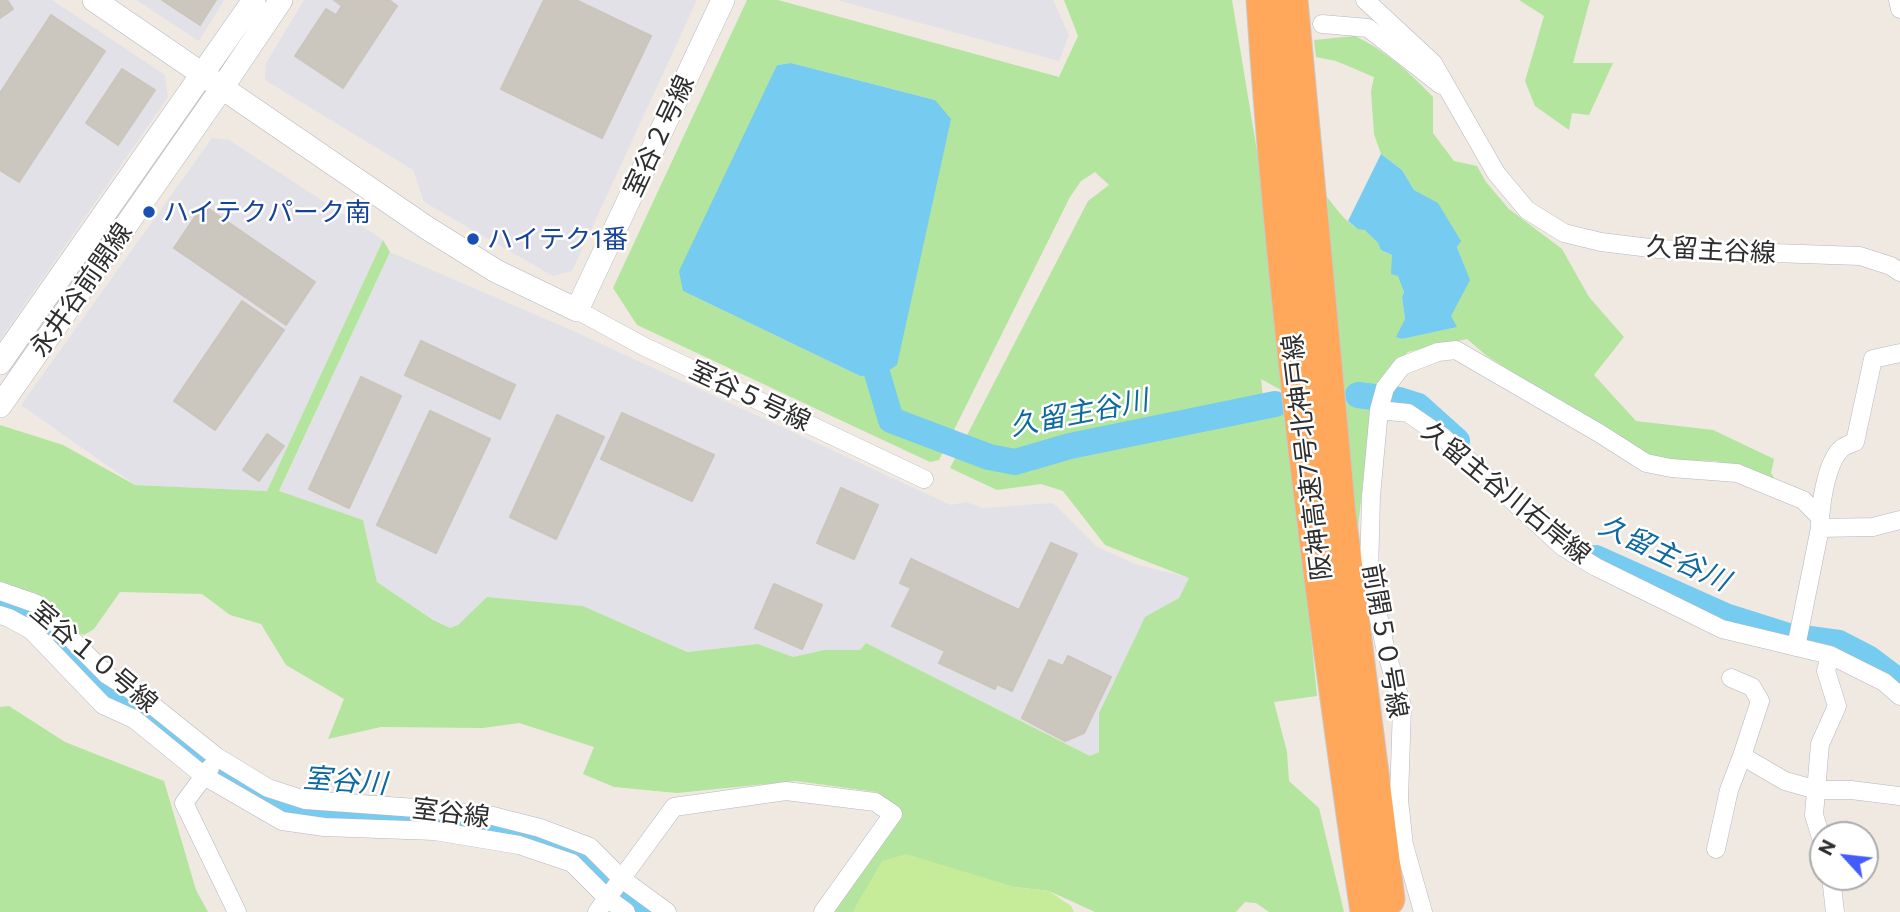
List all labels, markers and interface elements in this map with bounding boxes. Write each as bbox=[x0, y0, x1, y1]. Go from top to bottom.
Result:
street label: 室谷２号線 bbox=[617, 70, 701, 202]
place label: ハイテクパーク南 bbox=[163, 196, 371, 228]
marker: ハイテクパーク南 bbox=[141, 204, 157, 220]
street label: 永井谷前開線 bbox=[23, 217, 139, 363]
place label: ハイテク1番 bbox=[487, 223, 628, 255]
marker: ハイテク1番 bbox=[465, 231, 481, 247]
street label: 久留主谷線 bbox=[1645, 231, 1777, 269]
street label: 阪神高速7号北神戸線 bbox=[1276, 332, 1338, 582]
street label: 室谷５号線 bbox=[684, 354, 816, 438]
water label: 久留主谷川 bbox=[1007, 383, 1151, 443]
street label: 久留主谷川右岸線 bbox=[1415, 415, 1597, 571]
water label: 久留主谷川 bbox=[1593, 508, 1735, 598]
street label: 前開５０号線 bbox=[1356, 561, 1414, 721]
street label: 室谷１０号線 bbox=[24, 595, 164, 719]
water label: 室谷川 bbox=[302, 761, 388, 801]
street label: 室谷線 bbox=[410, 793, 492, 833]
north arrow bbox=[1809, 821, 1879, 891]
text: N bbox=[1813, 836, 1840, 859]

